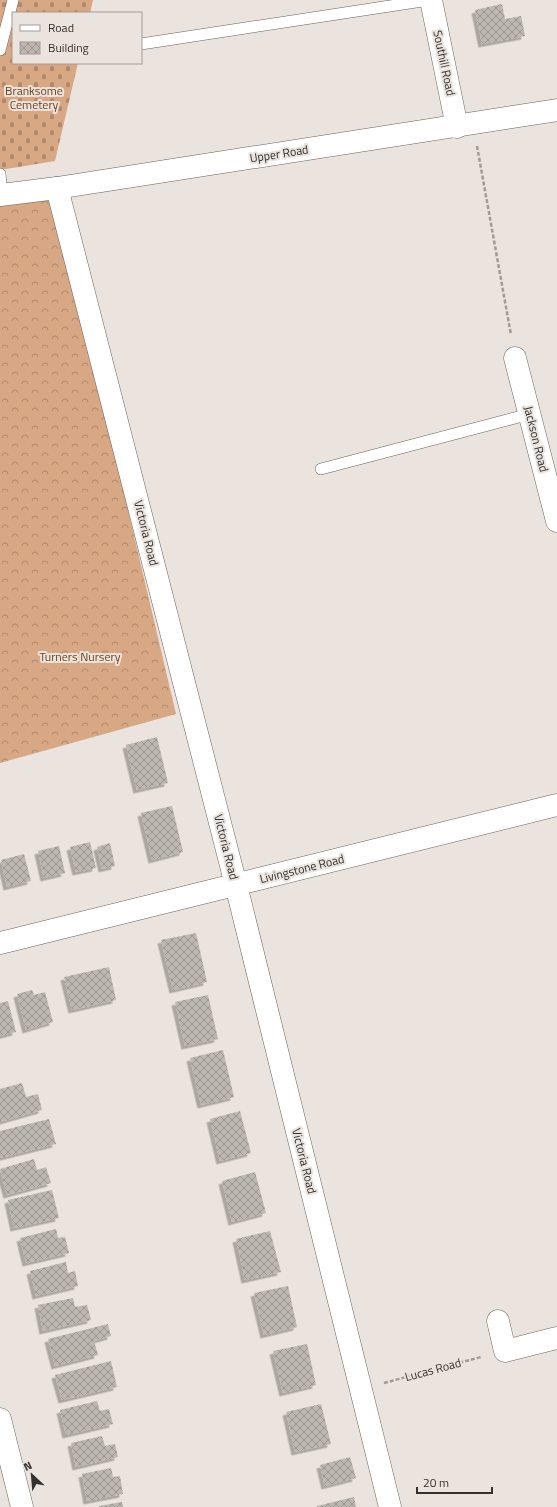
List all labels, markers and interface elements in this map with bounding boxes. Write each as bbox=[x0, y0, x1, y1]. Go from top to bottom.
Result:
legend bbox=[12, 12, 142, 64]
text: Road bbox=[48, 18, 74, 37]
street label: Southill Road bbox=[428, 28, 461, 97]
text: Building bbox=[48, 38, 89, 57]
park label: Branksome Cemetery bbox=[5, 81, 63, 114]
street label: Upper Road bbox=[248, 139, 310, 168]
street label: Jackson Road bbox=[519, 404, 554, 474]
street label: Victoria Road bbox=[129, 498, 164, 568]
park label: Turners Nursery bbox=[40, 647, 121, 666]
street label: Victoria Road bbox=[209, 812, 244, 882]
street label: Livingstone Road bbox=[258, 849, 346, 888]
street label: Victoria Road bbox=[287, 1126, 322, 1196]
street label: Lucas Road bbox=[403, 1353, 463, 1386]
north arrow bbox=[12, 1455, 52, 1495]
text: N bbox=[21, 1457, 35, 1475]
scale bar bbox=[417, 1469, 492, 1495]
text: 20 m bbox=[423, 1473, 449, 1492]

